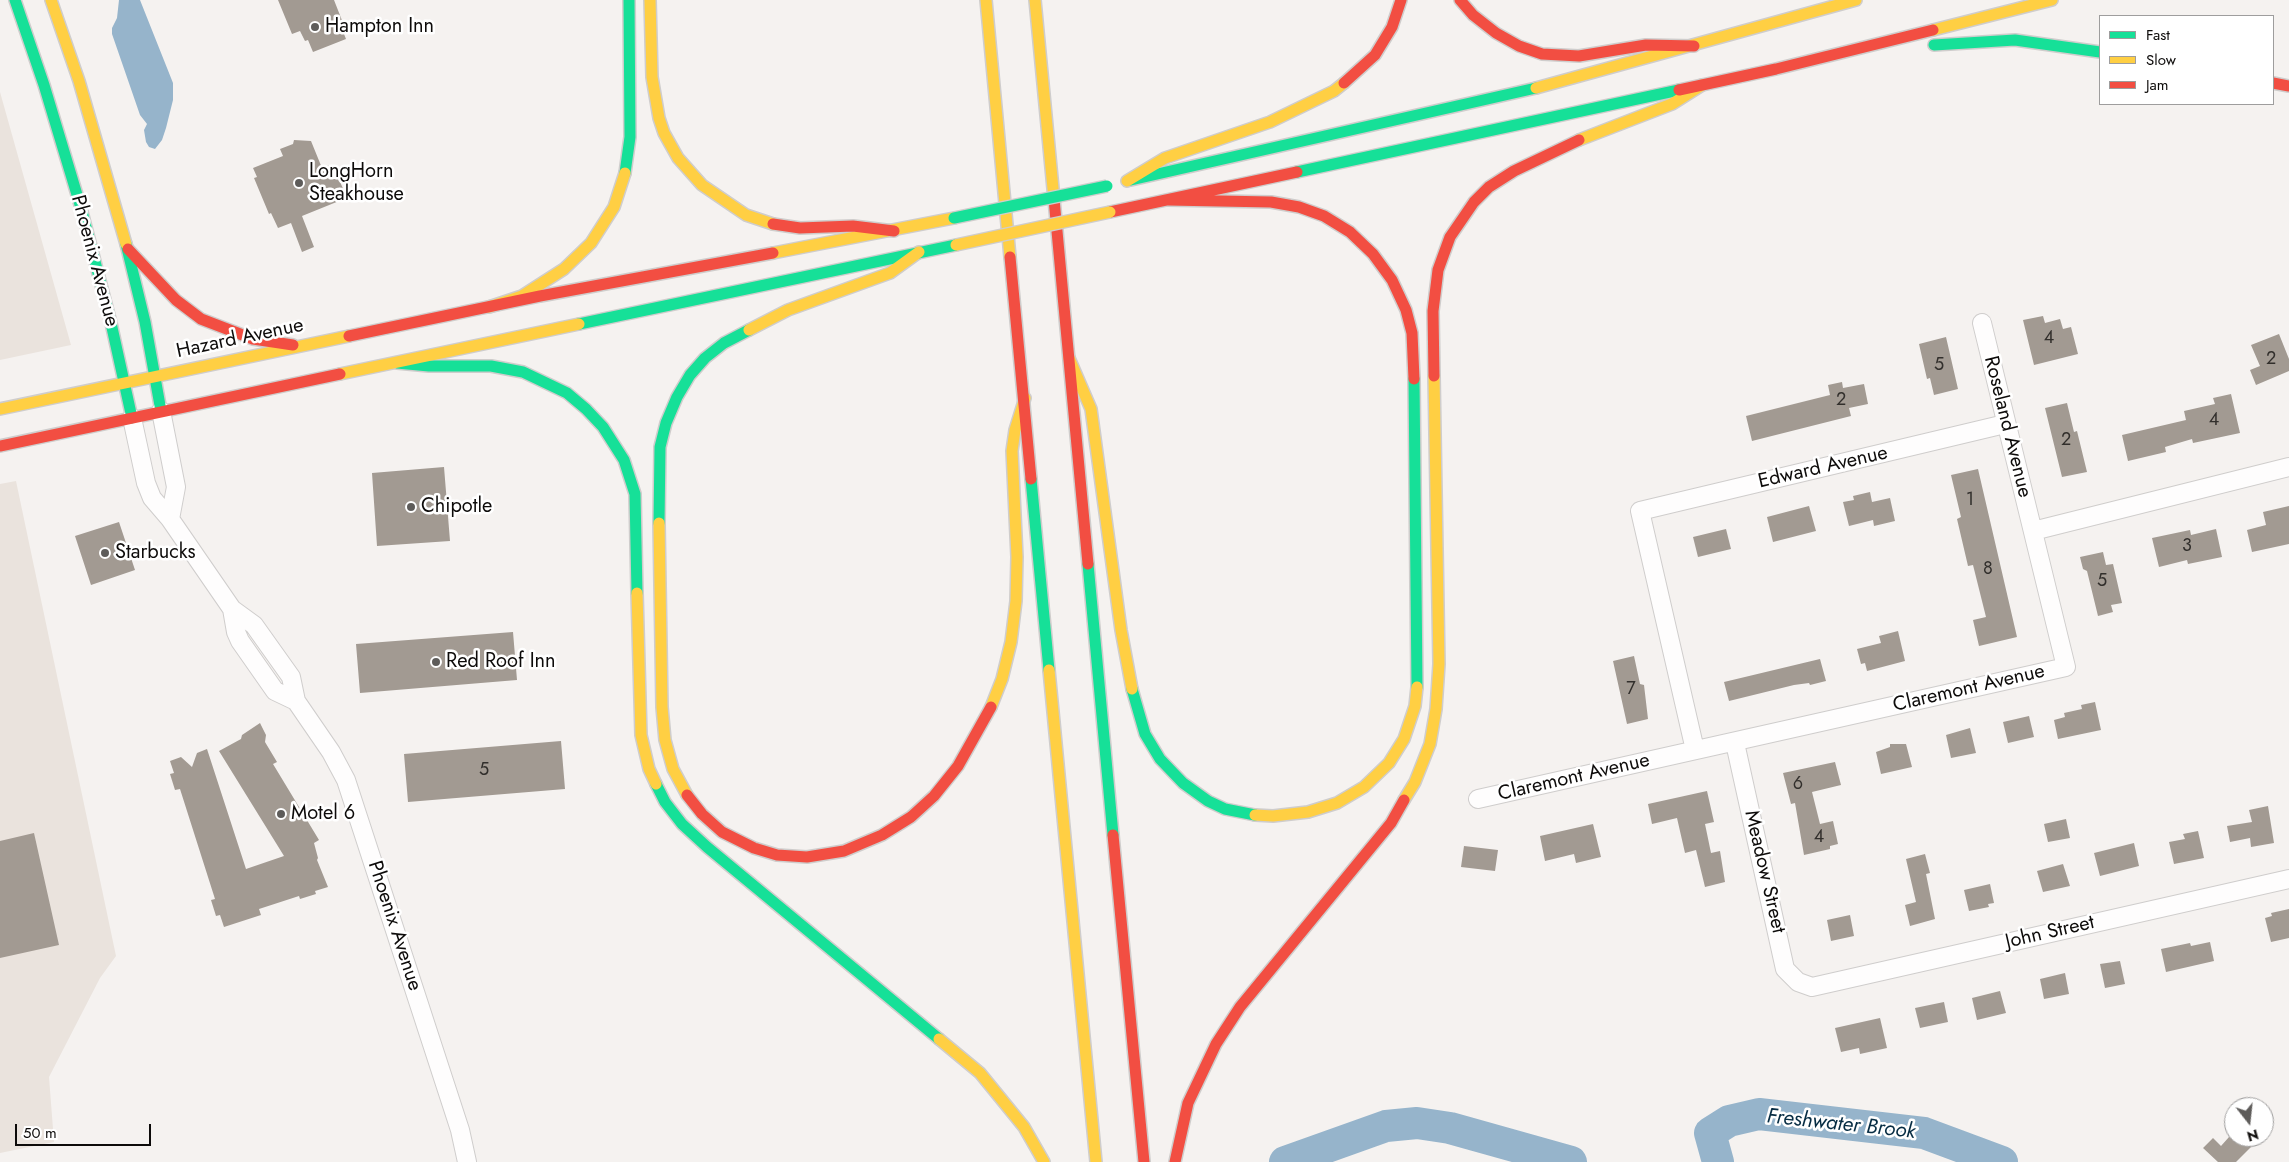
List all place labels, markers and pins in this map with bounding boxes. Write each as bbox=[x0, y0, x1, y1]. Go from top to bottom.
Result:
place label: Hampton Inn bbox=[325, 15, 434, 39]
marker: Hampton Inn bbox=[309, 21, 321, 33]
place label: LongHorn Steakhouse bbox=[309, 160, 404, 207]
marker: LongHorn Steakhouse bbox=[293, 177, 305, 189]
place label: Chipotle bbox=[421, 495, 492, 519]
marker: Chipotle bbox=[405, 501, 417, 513]
place label: Starbucks bbox=[115, 541, 196, 565]
marker: Starbucks bbox=[99, 547, 111, 559]
place label: Red Roof Inn bbox=[446, 650, 556, 674]
marker: Red Roof Inn bbox=[430, 656, 442, 668]
place label: Motel 6 bbox=[291, 802, 355, 826]
marker: Motel 6 bbox=[275, 808, 287, 820]

